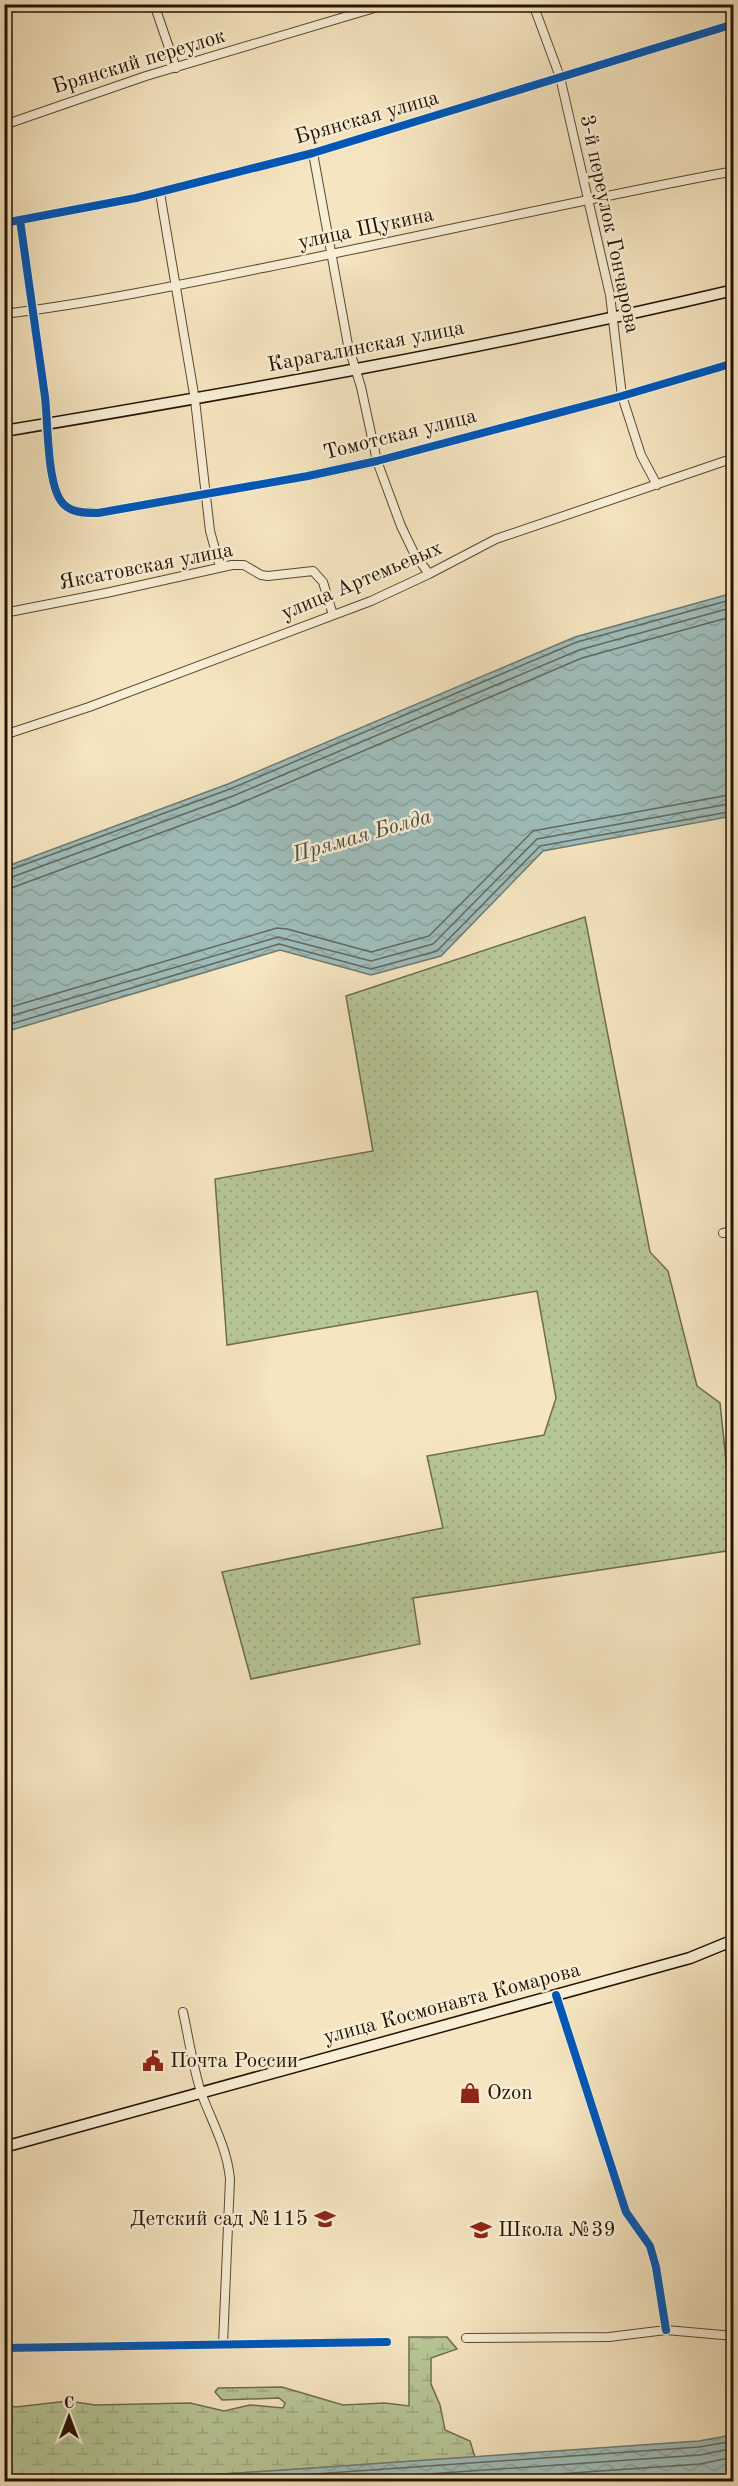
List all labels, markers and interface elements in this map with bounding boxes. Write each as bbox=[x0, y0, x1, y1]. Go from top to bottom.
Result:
street label: Брянский переулок bbox=[50, 26, 228, 98]
street label: Брянская улица bbox=[293, 87, 441, 149]
street label: 3-й переулок Гончарова bbox=[576, 113, 642, 335]
street label: улица Щукина bbox=[296, 204, 436, 254]
street label: Карагалинская улица bbox=[266, 318, 466, 376]
street label: Томотская улица bbox=[321, 406, 479, 464]
street label: улица Артемьевых bbox=[279, 538, 446, 624]
street label: Яксатовская улица bbox=[57, 540, 235, 594]
water label: Прямая Болда bbox=[289, 806, 435, 867]
street label: улица Космонавта Комарова bbox=[321, 1960, 583, 2048]
public building icon: Почта России bbox=[141, 2049, 165, 2073]
place label: Почта России bbox=[170, 2051, 298, 2072]
shop icon: Ozon bbox=[458, 2081, 482, 2105]
place label: Ozon bbox=[487, 2083, 533, 2104]
school or university icon: Детский сад №115 bbox=[313, 2207, 337, 2231]
place label: Детский сад №115 bbox=[130, 2209, 308, 2230]
school or university icon: Школа №39 bbox=[469, 2218, 493, 2242]
place label: Школа №39 bbox=[498, 2220, 616, 2241]
north arrow bbox=[39, 2387, 99, 2447]
text: С bbox=[64, 2396, 74, 2412]

